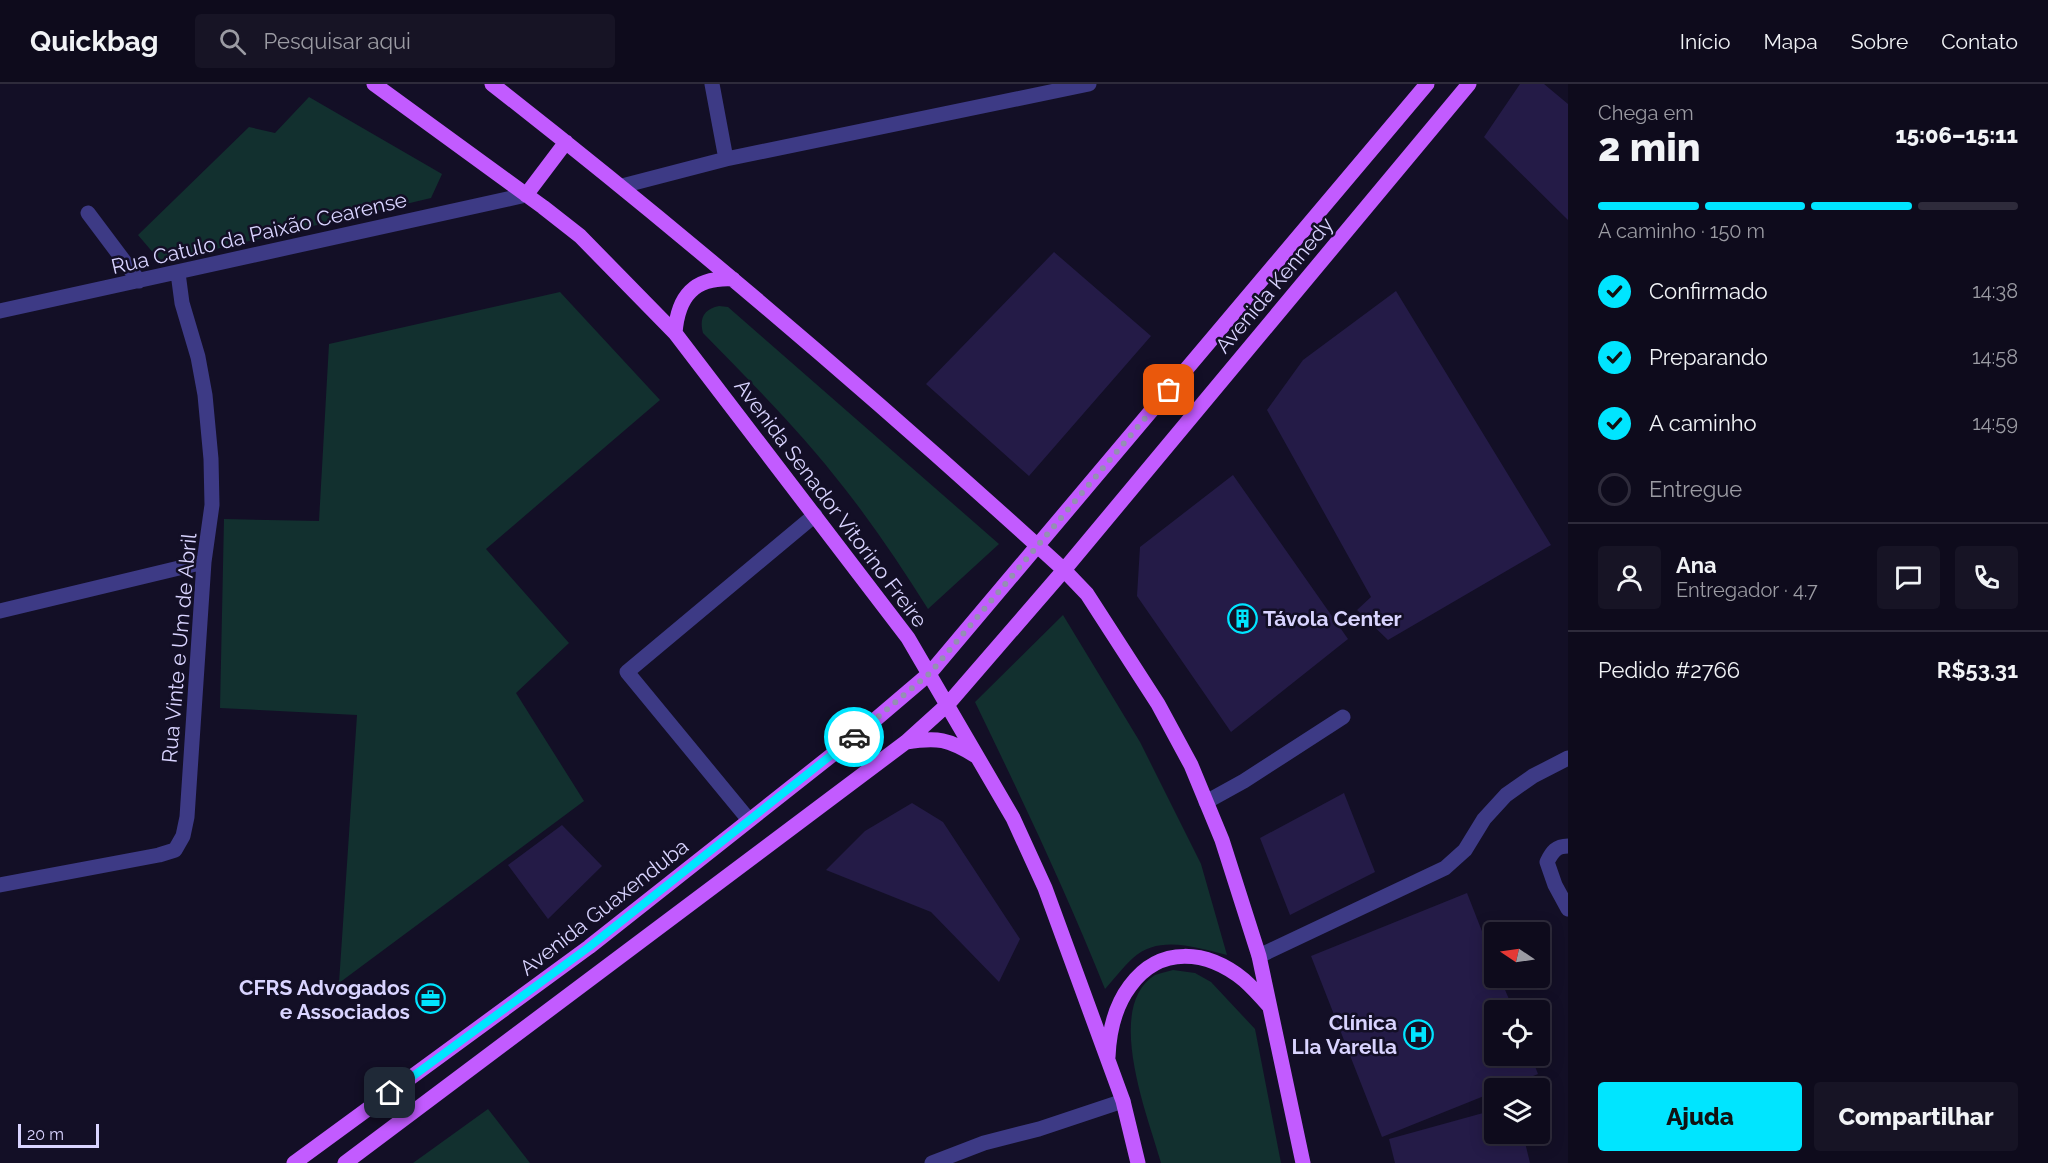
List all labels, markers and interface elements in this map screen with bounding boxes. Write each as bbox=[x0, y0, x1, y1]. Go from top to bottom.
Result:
search box bbox=[195, 14, 615, 68]
text: Quickbag bbox=[30, 25, 159, 58]
icon: search bbox=[216, 25, 249, 58]
text: Pesquisar aqui bbox=[264, 28, 411, 54]
text: Início bbox=[1680, 29, 1730, 54]
text: Mapa bbox=[1763, 29, 1818, 54]
text: Sobre bbox=[1851, 29, 1908, 54]
text: Contato bbox=[1941, 29, 2018, 54]
text: Chega em bbox=[1598, 101, 1694, 125]
text: 15:06–15:11 bbox=[1895, 122, 2018, 148]
text: 2 min bbox=[1598, 124, 1701, 170]
street label: Rua Catulo da Paixão Cearense bbox=[109, 187, 409, 279]
street label: Avenida Kennedy bbox=[1210, 212, 1338, 358]
text: A caminho · 150 m bbox=[1598, 219, 1765, 243]
icon: check bbox=[1598, 275, 1631, 308]
text: Confirmado bbox=[1649, 278, 1768, 304]
text: 14:38 bbox=[1972, 279, 2018, 303]
icon: check bbox=[1598, 341, 1631, 374]
text: Preparando bbox=[1649, 344, 1768, 370]
text: 14:58 bbox=[1972, 345, 2018, 369]
pin bbox=[1143, 364, 1194, 415]
icon: bag bbox=[1152, 373, 1185, 406]
street label: Avenida Senador Vitorino Freire bbox=[729, 374, 933, 632]
icon: check bbox=[1598, 407, 1631, 440]
text: A caminho bbox=[1649, 410, 1757, 436]
text: 14:59 bbox=[1972, 411, 2018, 435]
text: Entregue bbox=[1649, 476, 1742, 502]
street label: Rua Vinte e Um de Abril bbox=[156, 532, 202, 764]
button: person bbox=[1598, 546, 1661, 609]
button: chat bbox=[1877, 546, 1940, 609]
button: phone bbox=[1955, 546, 2018, 609]
text: Ana bbox=[1676, 552, 1717, 578]
text: Entregador · 4.7 bbox=[1676, 578, 1818, 602]
building icon: Távola Center bbox=[1226, 602, 1258, 634]
place label: Távola Center bbox=[1263, 606, 1402, 631]
text: Pedido #2766 bbox=[1598, 657, 1740, 683]
text: R$53.31 bbox=[1937, 657, 2018, 683]
courier bbox=[824, 707, 884, 767]
icon: car bbox=[838, 721, 871, 754]
street label: Avenida Guaxenduba bbox=[515, 833, 693, 981]
north arrow bbox=[1484, 922, 1550, 988]
map controls bbox=[1484, 922, 1550, 1144]
place label: CFRS Advogados e Associados bbox=[239, 975, 410, 1024]
office icon: CFRS Advogados e Associados bbox=[415, 983, 447, 1015]
button: locate bbox=[1484, 1000, 1550, 1066]
place label: Clínica LIa Varella bbox=[1291, 1010, 1397, 1059]
hospital icon: Clínica LIa Varella bbox=[1402, 1018, 1434, 1050]
pin bbox=[364, 1067, 415, 1118]
icon: home bbox=[373, 1076, 406, 1109]
button: layers bbox=[1484, 1078, 1550, 1144]
button: Ajuda bbox=[1598, 1082, 1802, 1151]
button: Compartilhar bbox=[1814, 1082, 2018, 1151]
scale bar bbox=[18, 1121, 99, 1148]
text: 20 m bbox=[27, 1125, 64, 1144]

